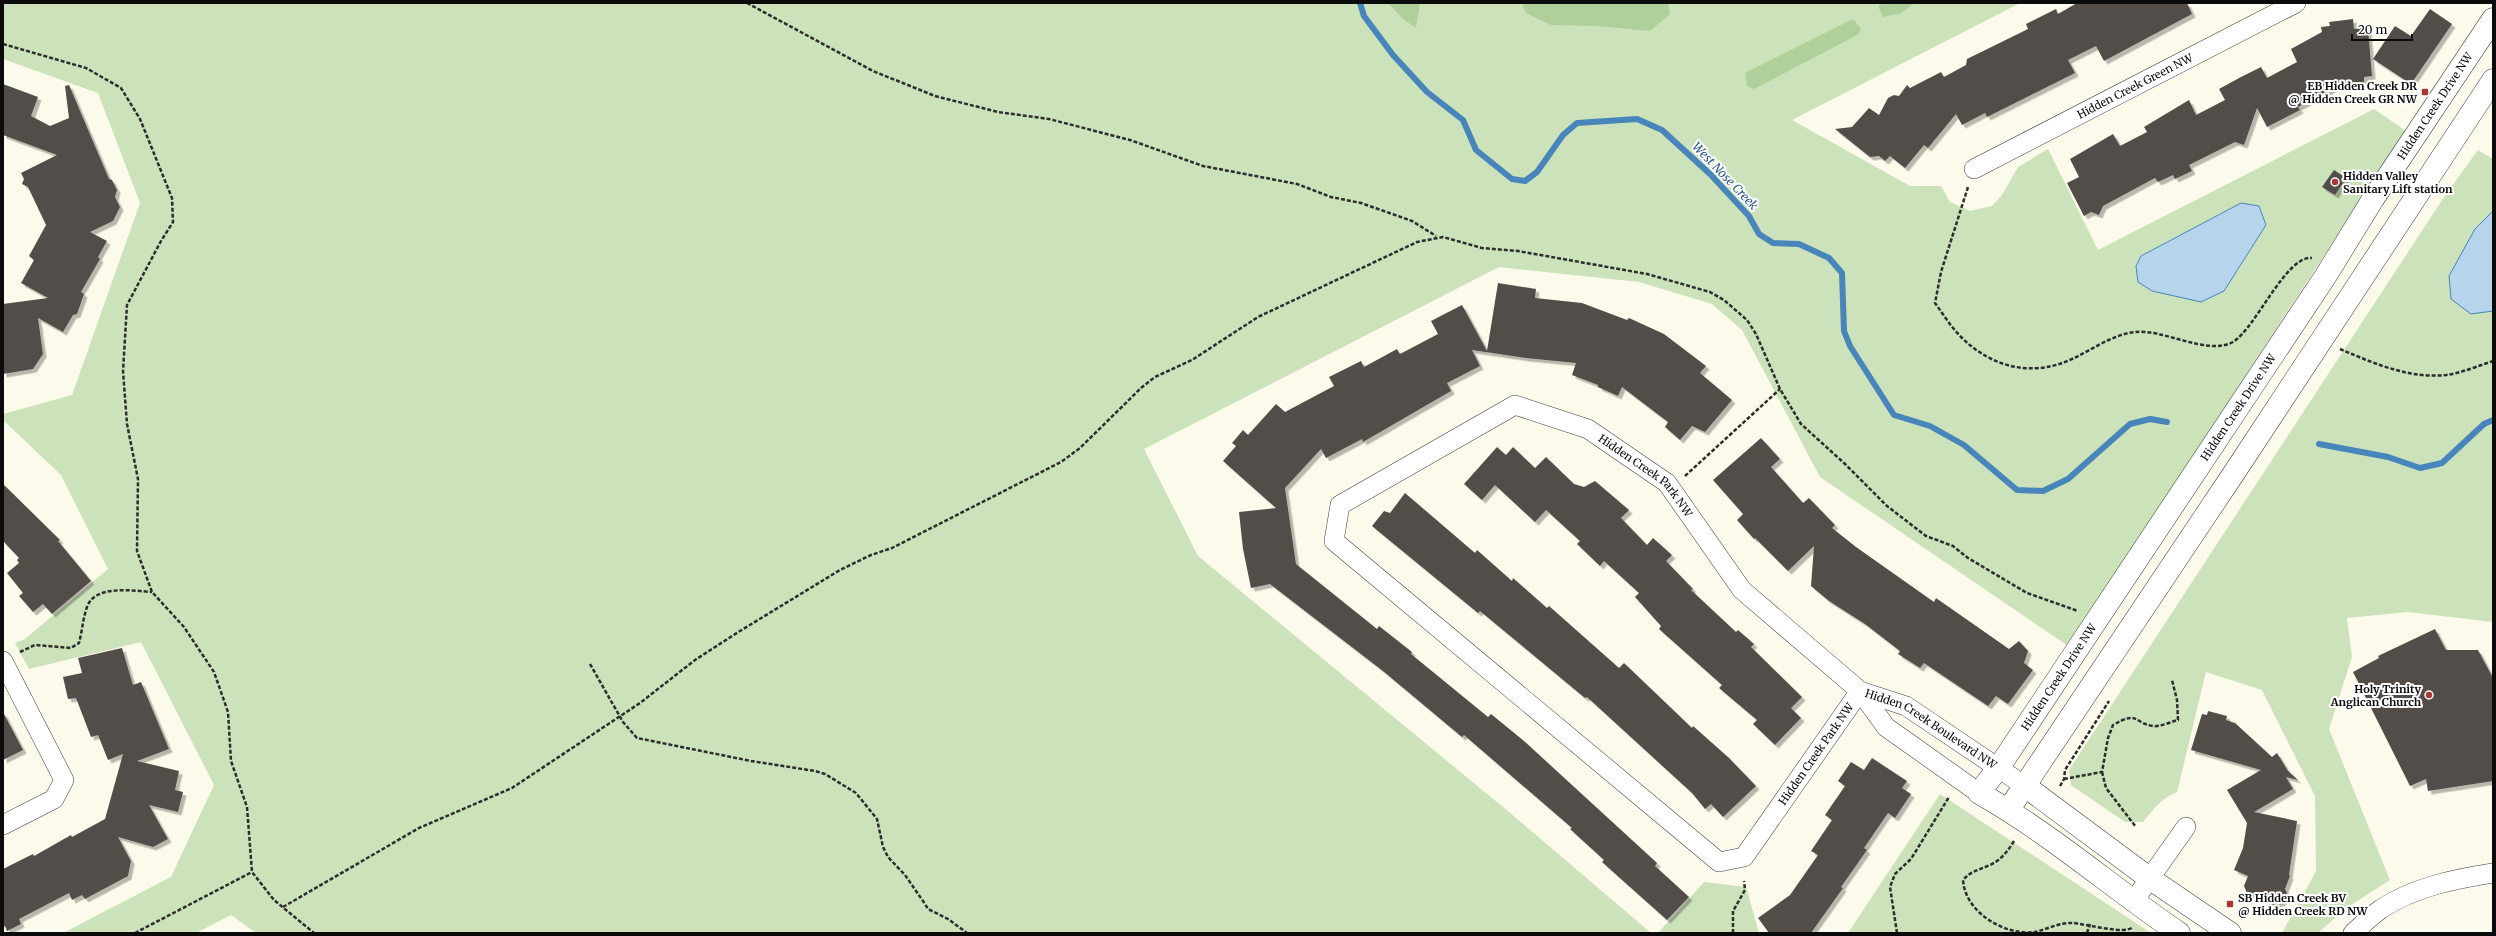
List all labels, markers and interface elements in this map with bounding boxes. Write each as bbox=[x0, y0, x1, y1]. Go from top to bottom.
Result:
scale bar bbox=[2352, 16, 2412, 42]
text: 20 m bbox=[2358, 22, 2387, 37]
street label: Hidden Creek Drive NW bbox=[2394, 49, 2476, 162]
street label: Hidden Creek Green NW bbox=[2075, 50, 2196, 122]
place label: EB Hidden Creek DR @ Hidden Creek GR NW bbox=[2288, 79, 2418, 106]
marker: EB Hidden Creek DR @ Hidden Creek GR NW bbox=[2420, 87, 2430, 97]
water label: West Nose Creek bbox=[1689, 139, 1762, 213]
place label: Hidden Valley Sanitary Lift station bbox=[2343, 169, 2453, 196]
marker: Hidden Valley Sanitary Lift station bbox=[2330, 177, 2340, 187]
street label: Hidden Creek Drive NW bbox=[2198, 350, 2279, 463]
street label: Hidden Creek Park NW bbox=[1596, 431, 1696, 520]
street label: Hidden Creek Drive NW bbox=[2018, 620, 2100, 733]
place label: Holy Trinity Anglican Church bbox=[2330, 682, 2422, 709]
street label: Hidden Creek Boulevard NW bbox=[1863, 686, 2000, 773]
marker: Holy Trinity Anglican Church bbox=[2424, 690, 2434, 700]
street label: Hidden Creek Park NW bbox=[1775, 699, 1857, 808]
place label: SB Hidden Creek BV @ Hidden Creek RD NW bbox=[2238, 891, 2368, 918]
marker: SB Hidden Creek BV @ Hidden Creek RD NW bbox=[2225, 899, 2235, 909]

